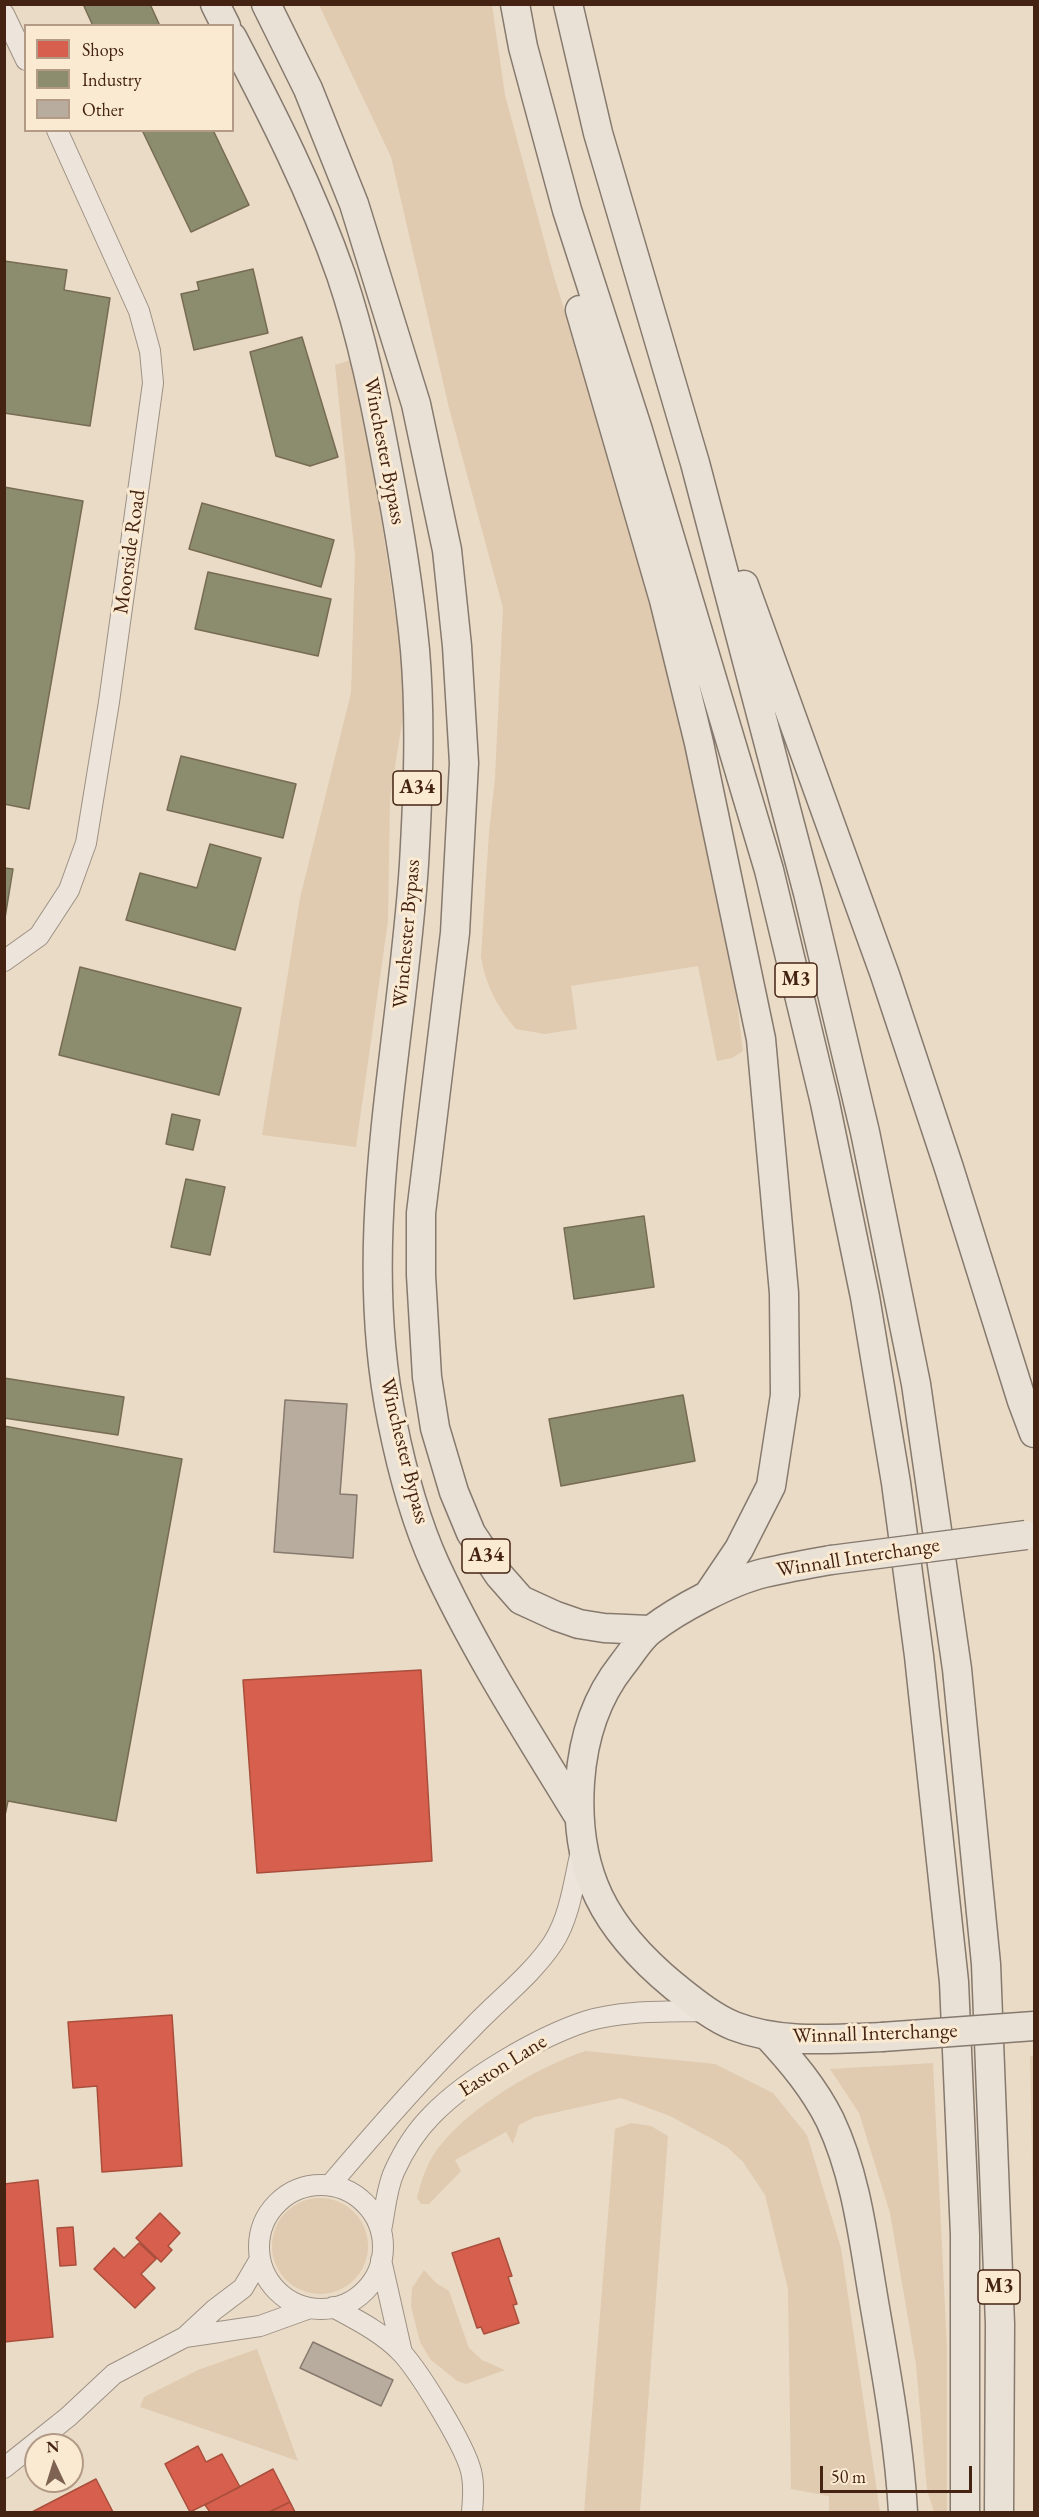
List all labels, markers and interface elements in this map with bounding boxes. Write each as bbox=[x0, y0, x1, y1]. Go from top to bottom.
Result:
legend bbox=[24, 24, 234, 132]
text: Shops bbox=[82, 38, 124, 61]
text: Industry bbox=[82, 68, 142, 91]
text: Other bbox=[82, 98, 124, 121]
street label: Winchester Bypass bbox=[357, 375, 411, 527]
street label: Moorside Road bbox=[109, 488, 151, 616]
road number: A34 bbox=[393, 771, 441, 805]
street label: Winchester Bypass bbox=[388, 859, 426, 1009]
road number: M3 bbox=[775, 963, 817, 997]
street label: Winchester Bypass bbox=[374, 1376, 434, 1526]
street label: Winnall Interchange bbox=[775, 1533, 941, 1583]
road number: A34 bbox=[462, 1539, 510, 1573]
street label: Winnall Interchange bbox=[792, 2019, 958, 2049]
street label: Easton Lane bbox=[454, 2029, 552, 2103]
road number: M3 bbox=[978, 2270, 1020, 2304]
north arrow bbox=[24, 2433, 84, 2493]
text: N bbox=[46, 2436, 60, 2457]
scale bar bbox=[823, 2454, 974, 2492]
text: 50 m bbox=[831, 2465, 866, 2488]

